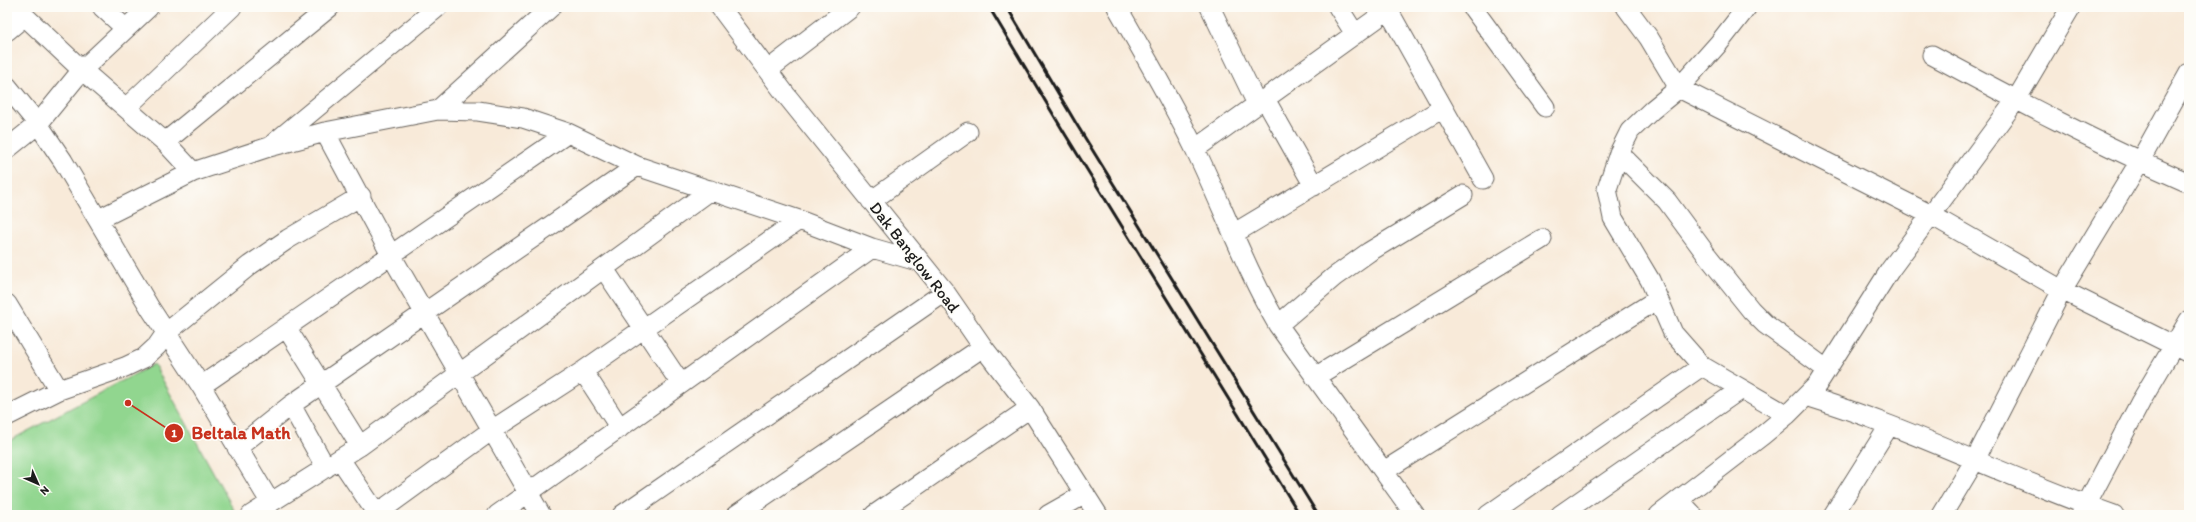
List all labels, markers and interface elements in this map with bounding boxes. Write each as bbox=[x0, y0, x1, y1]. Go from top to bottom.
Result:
street label: Dak Banglow Road bbox=[866, 198, 965, 317]
callout: Beltala Math bbox=[164, 418, 299, 448]
text: Beltala Math bbox=[192, 422, 291, 444]
text: 1 bbox=[171, 426, 177, 440]
north arrow bbox=[18, 464, 58, 504]
text: N bbox=[37, 483, 52, 498]

